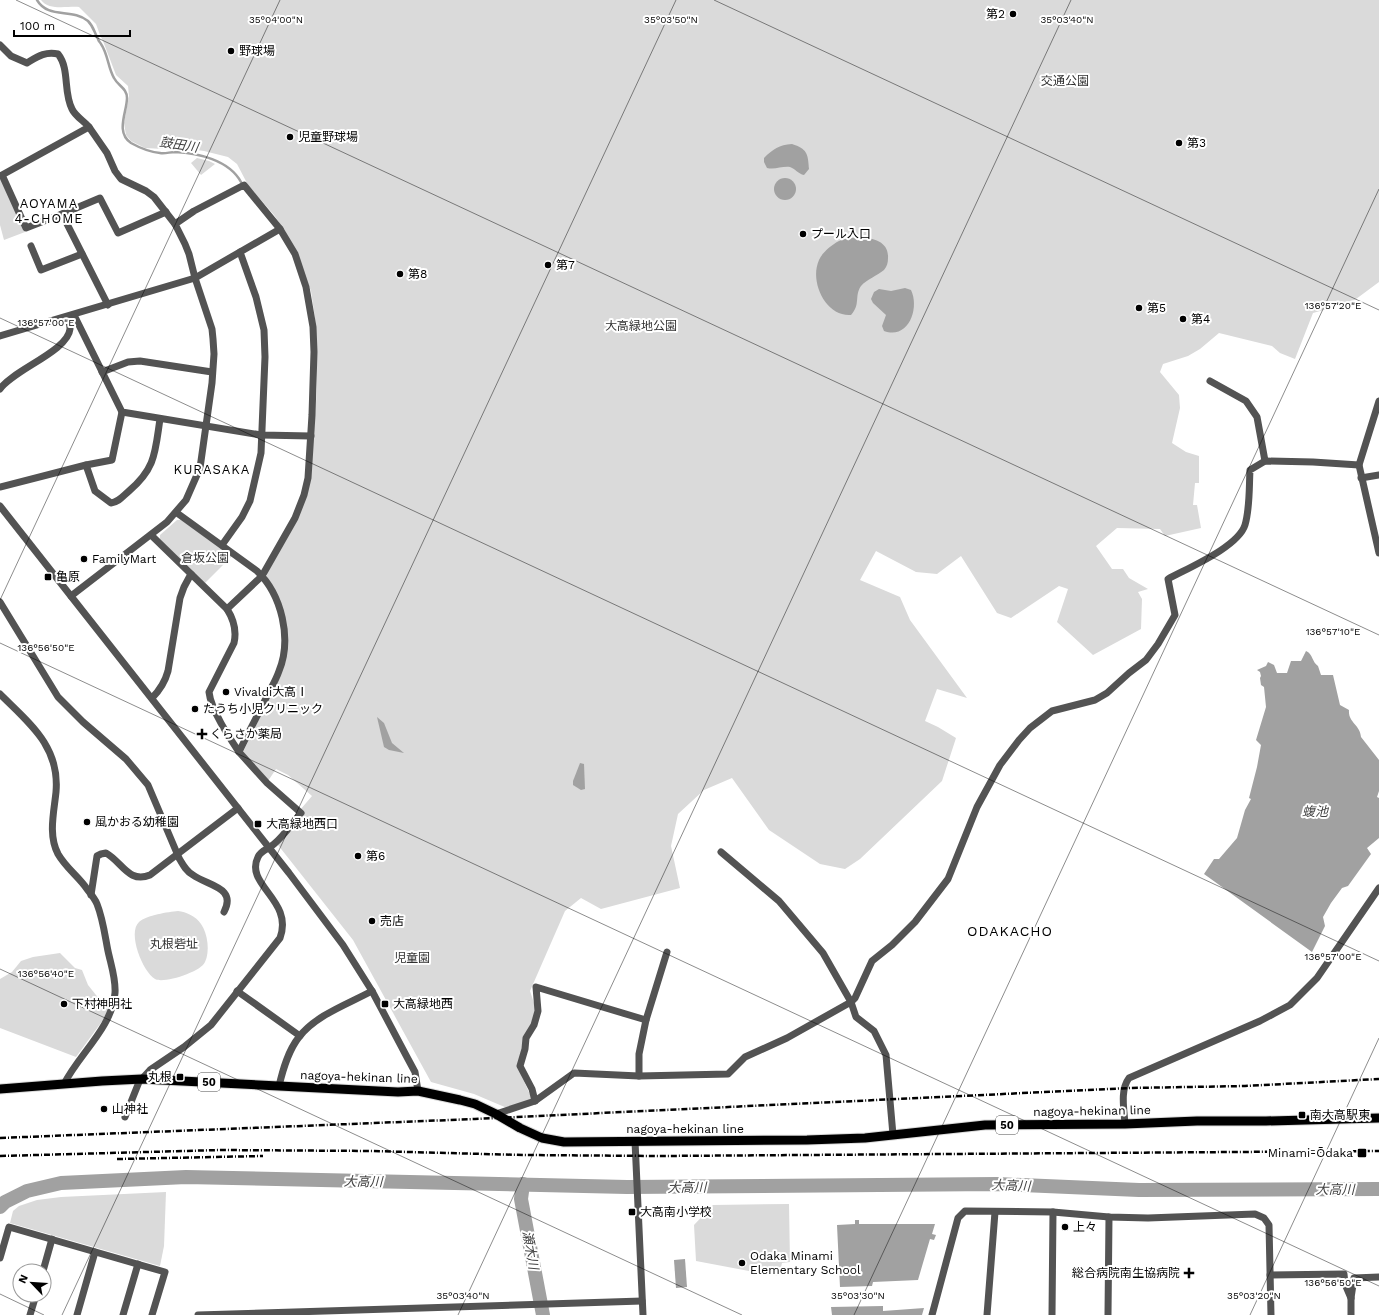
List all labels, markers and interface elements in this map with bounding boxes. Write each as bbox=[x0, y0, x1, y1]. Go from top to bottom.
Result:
place label: 第2 bbox=[986, 7, 1005, 21]
marker: 第2 bbox=[1008, 9, 1018, 19]
scale bar bbox=[14, 12, 130, 38]
text: 35°04'00"N bbox=[249, 14, 303, 25]
text: 35°03'50"N bbox=[644, 14, 698, 25]
text: 35°03'40"N bbox=[1040, 14, 1094, 25]
text: 100 m bbox=[20, 19, 55, 33]
place label: 野球場 bbox=[239, 44, 275, 58]
marker: 野球場 bbox=[226, 46, 236, 56]
park label: 交通公園 bbox=[1041, 74, 1089, 88]
place label: 児童野球場 bbox=[298, 130, 358, 144]
marker: 児童野球場 bbox=[285, 132, 295, 142]
water label: 鼓田川 bbox=[158, 134, 201, 155]
place label: 第3 bbox=[1187, 136, 1206, 150]
marker: 第3 bbox=[1174, 138, 1184, 148]
district label: AOYAMA 4-CHOME bbox=[14, 196, 84, 226]
place label: プール入口 bbox=[811, 227, 871, 241]
marker: プール入口 bbox=[798, 229, 808, 239]
place label: 第7 bbox=[556, 258, 575, 272]
marker: 第7 bbox=[543, 260, 553, 270]
place label: 第8 bbox=[408, 267, 427, 281]
marker: 第8 bbox=[395, 269, 405, 279]
text: 136°57'20"E bbox=[1305, 300, 1361, 311]
place label: 第5 bbox=[1147, 301, 1166, 315]
marker: 第5 bbox=[1134, 303, 1144, 313]
place label: 第4 bbox=[1191, 312, 1210, 326]
marker: 第4 bbox=[1178, 314, 1188, 324]
text: 136°57'00"E bbox=[17, 317, 75, 328]
park label: 大高緑地公園 bbox=[605, 319, 677, 333]
district label: KURASAKA bbox=[174, 462, 250, 477]
park label: 倉坂公園 bbox=[181, 551, 229, 565]
place label: FamilyMart bbox=[92, 552, 156, 566]
marker: FamilyMart bbox=[79, 554, 89, 564]
place label: 亀原 bbox=[56, 570, 80, 584]
marker: 亀原 bbox=[43, 572, 53, 582]
text: 136°57'10"E bbox=[1306, 626, 1360, 637]
text: 136°56'50"E bbox=[17, 642, 75, 653]
place label: Vivaldi大高Ⅰ bbox=[234, 685, 308, 699]
marker: Vivaldi大高Ⅰ bbox=[221, 687, 231, 697]
place label: たうち小児クリニック bbox=[203, 702, 323, 716]
marker: たうち小児クリニック bbox=[190, 704, 200, 714]
place label: くらさか薬局 bbox=[210, 727, 282, 741]
marker: くらさか薬局 bbox=[197, 729, 207, 739]
water label: 蝮池 bbox=[1302, 804, 1330, 819]
place label: 風かおる幼稚園 bbox=[95, 815, 179, 829]
marker: 風かおる幼稚園 bbox=[82, 817, 92, 827]
place label: 大高緑地西口 bbox=[266, 817, 338, 831]
marker: 大高緑地西口 bbox=[253, 819, 263, 829]
place label: 第6 bbox=[366, 849, 385, 863]
marker: 第6 bbox=[353, 851, 363, 861]
place label: 売店 bbox=[380, 914, 404, 928]
marker: 売店 bbox=[367, 916, 377, 926]
district label: ODAKACHO bbox=[967, 923, 1053, 939]
park label: 丸根砦址 bbox=[150, 937, 198, 951]
park label: 児童園 bbox=[394, 951, 430, 965]
text: 136°57'00"E bbox=[1304, 951, 1362, 962]
text: 136°56'40"E bbox=[18, 968, 74, 979]
place label: 下村神明社 bbox=[72, 997, 132, 1011]
place label: 大高緑地西 bbox=[393, 997, 453, 1011]
marker: 下村神明社 bbox=[59, 999, 69, 1009]
marker: 大高緑地西 bbox=[380, 999, 390, 1009]
street label: nagoya-hekinan line bbox=[300, 1068, 418, 1086]
place label: 丸根 bbox=[148, 1070, 172, 1084]
marker: 丸根 bbox=[175, 1072, 185, 1082]
road number: 50 bbox=[198, 1073, 220, 1091]
place label: 山神社 bbox=[112, 1102, 148, 1116]
street label: nagoya-hekinan line bbox=[1033, 1103, 1151, 1119]
marker: 山神社 bbox=[99, 1104, 109, 1114]
place label: 南大高駅東 bbox=[1310, 1108, 1370, 1122]
marker: 南大高駅東 bbox=[1297, 1110, 1307, 1120]
road number: 50 bbox=[996, 1116, 1018, 1134]
street label: nagoya-hekinan line bbox=[626, 1122, 744, 1136]
place label: Minami-Ōdaka bbox=[1268, 1146, 1353, 1160]
marker: Minami-Ōdaka bbox=[1356, 1147, 1368, 1159]
water label: 大高川 bbox=[343, 1174, 385, 1189]
water label: 大高川 bbox=[991, 1177, 1033, 1194]
water label: 大高川 bbox=[667, 1180, 709, 1195]
water label: 大高川 bbox=[1315, 1182, 1356, 1197]
place label: 大高南小学校 bbox=[640, 1205, 712, 1219]
marker: 大高南小学校 bbox=[627, 1207, 637, 1217]
place label: 上々 bbox=[1073, 1220, 1097, 1234]
marker: 上々 bbox=[1060, 1222, 1070, 1232]
water label: 瀬木川 bbox=[520, 1230, 542, 1273]
place label: Odaka Minami Elementary School bbox=[750, 1249, 861, 1277]
marker: Odaka Minami Elementary School bbox=[737, 1258, 747, 1268]
north arrow bbox=[12, 1263, 52, 1303]
place label: 総合病院南生協病院 bbox=[1072, 1266, 1180, 1280]
marker: 総合病院南生協病院 bbox=[1183, 1267, 1195, 1279]
text: N bbox=[16, 1273, 31, 1285]
text: 136°56'50"E bbox=[1304, 1277, 1362, 1288]
text: 35°03'40"N bbox=[436, 1290, 490, 1301]
text: 35°03'30"N bbox=[831, 1290, 885, 1301]
text: 35°03'20"N bbox=[1227, 1290, 1281, 1301]

